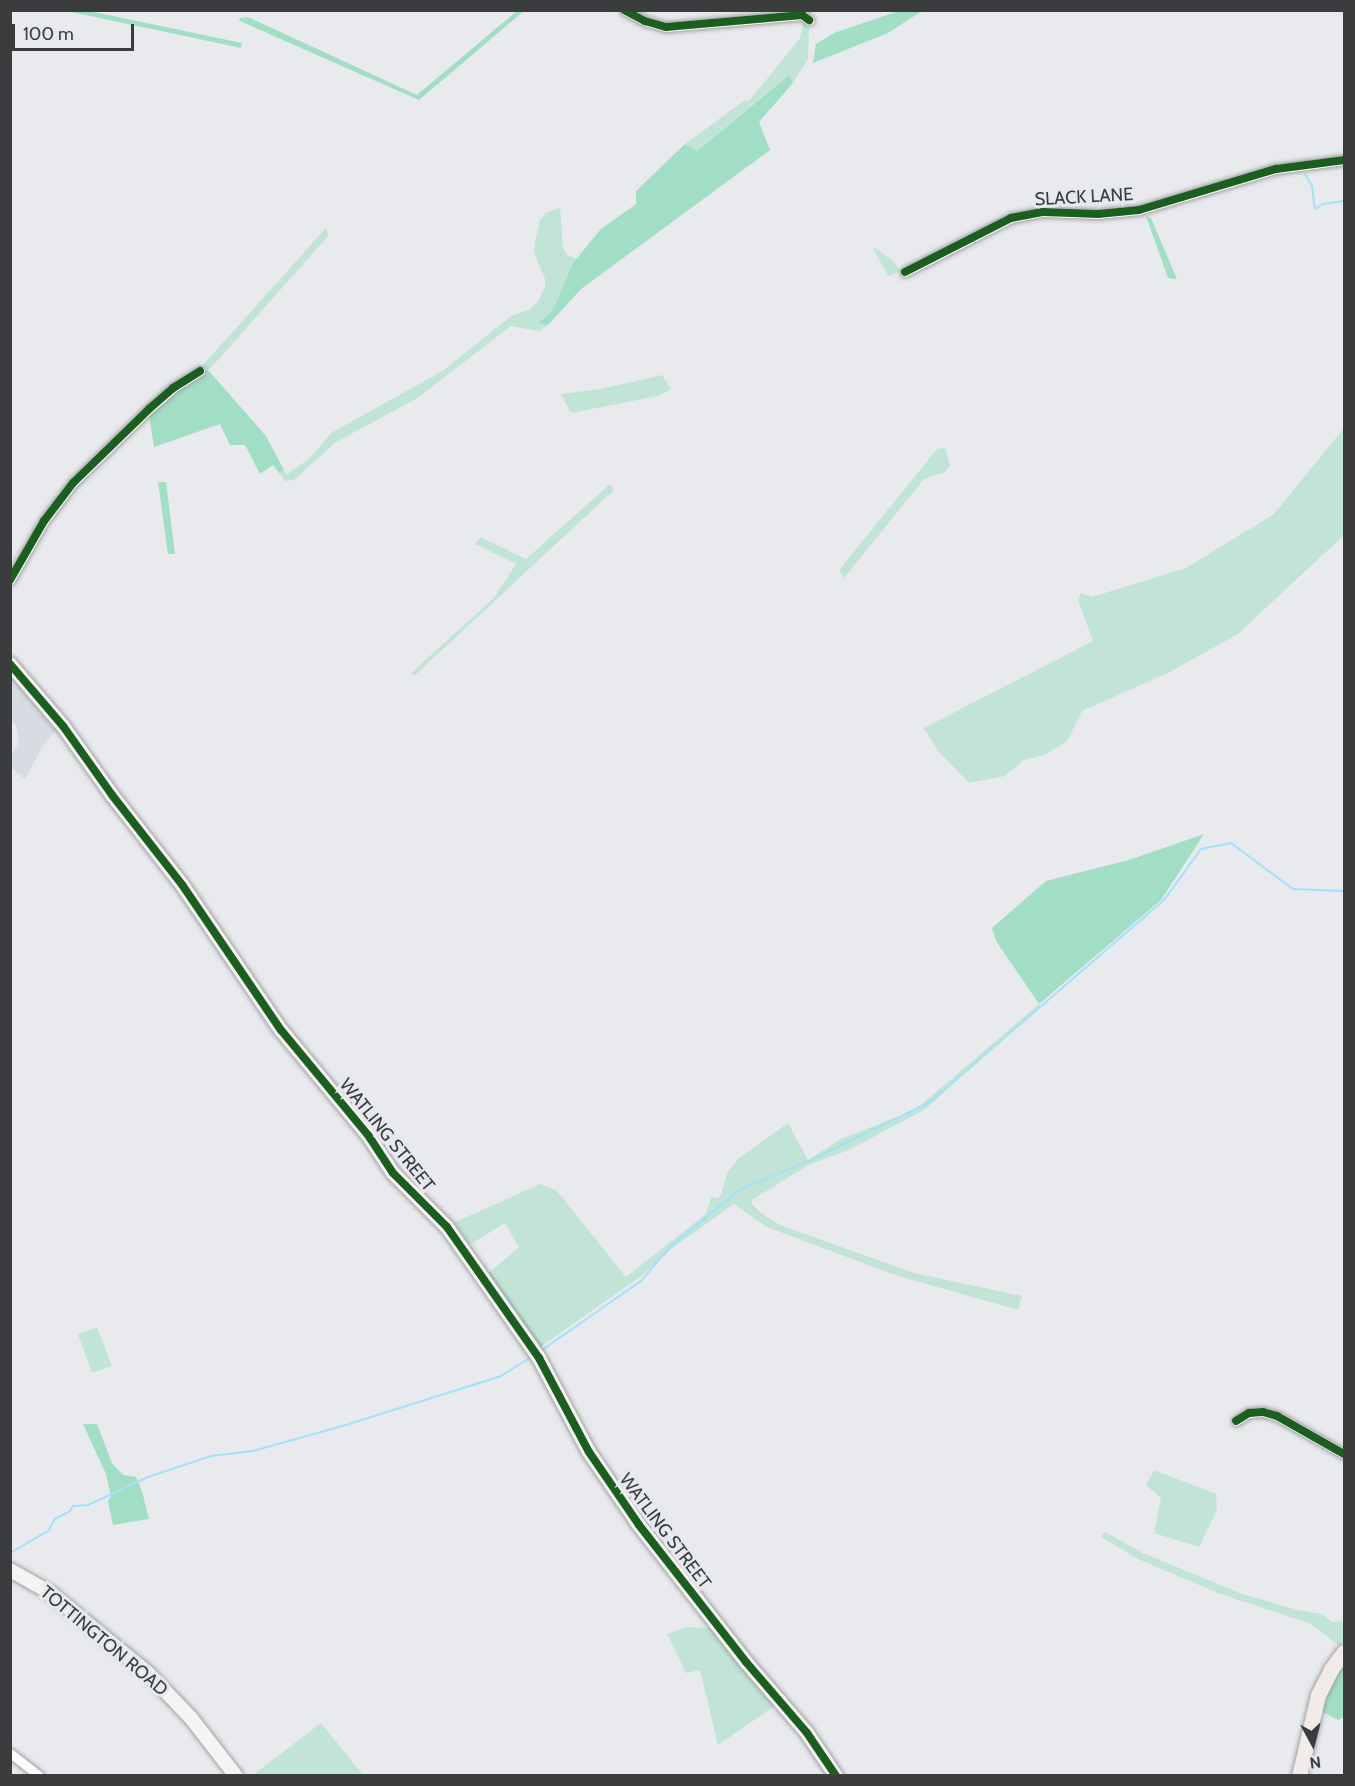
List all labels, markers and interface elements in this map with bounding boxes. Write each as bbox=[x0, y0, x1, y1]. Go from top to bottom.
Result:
scale bar bbox=[15, 12, 136, 50]
text: 100 m bbox=[23, 23, 74, 45]
street label: SLACK LANE bbox=[1034, 184, 1134, 210]
street label: WATLING STREET bbox=[335, 1074, 439, 1196]
street label: WATLING STREET bbox=[615, 1469, 715, 1593]
street label: TOTTINGTON ROAD bbox=[36, 1581, 172, 1701]
north arrow bbox=[1283, 1714, 1343, 1774]
text: N bbox=[1308, 1752, 1322, 1772]

